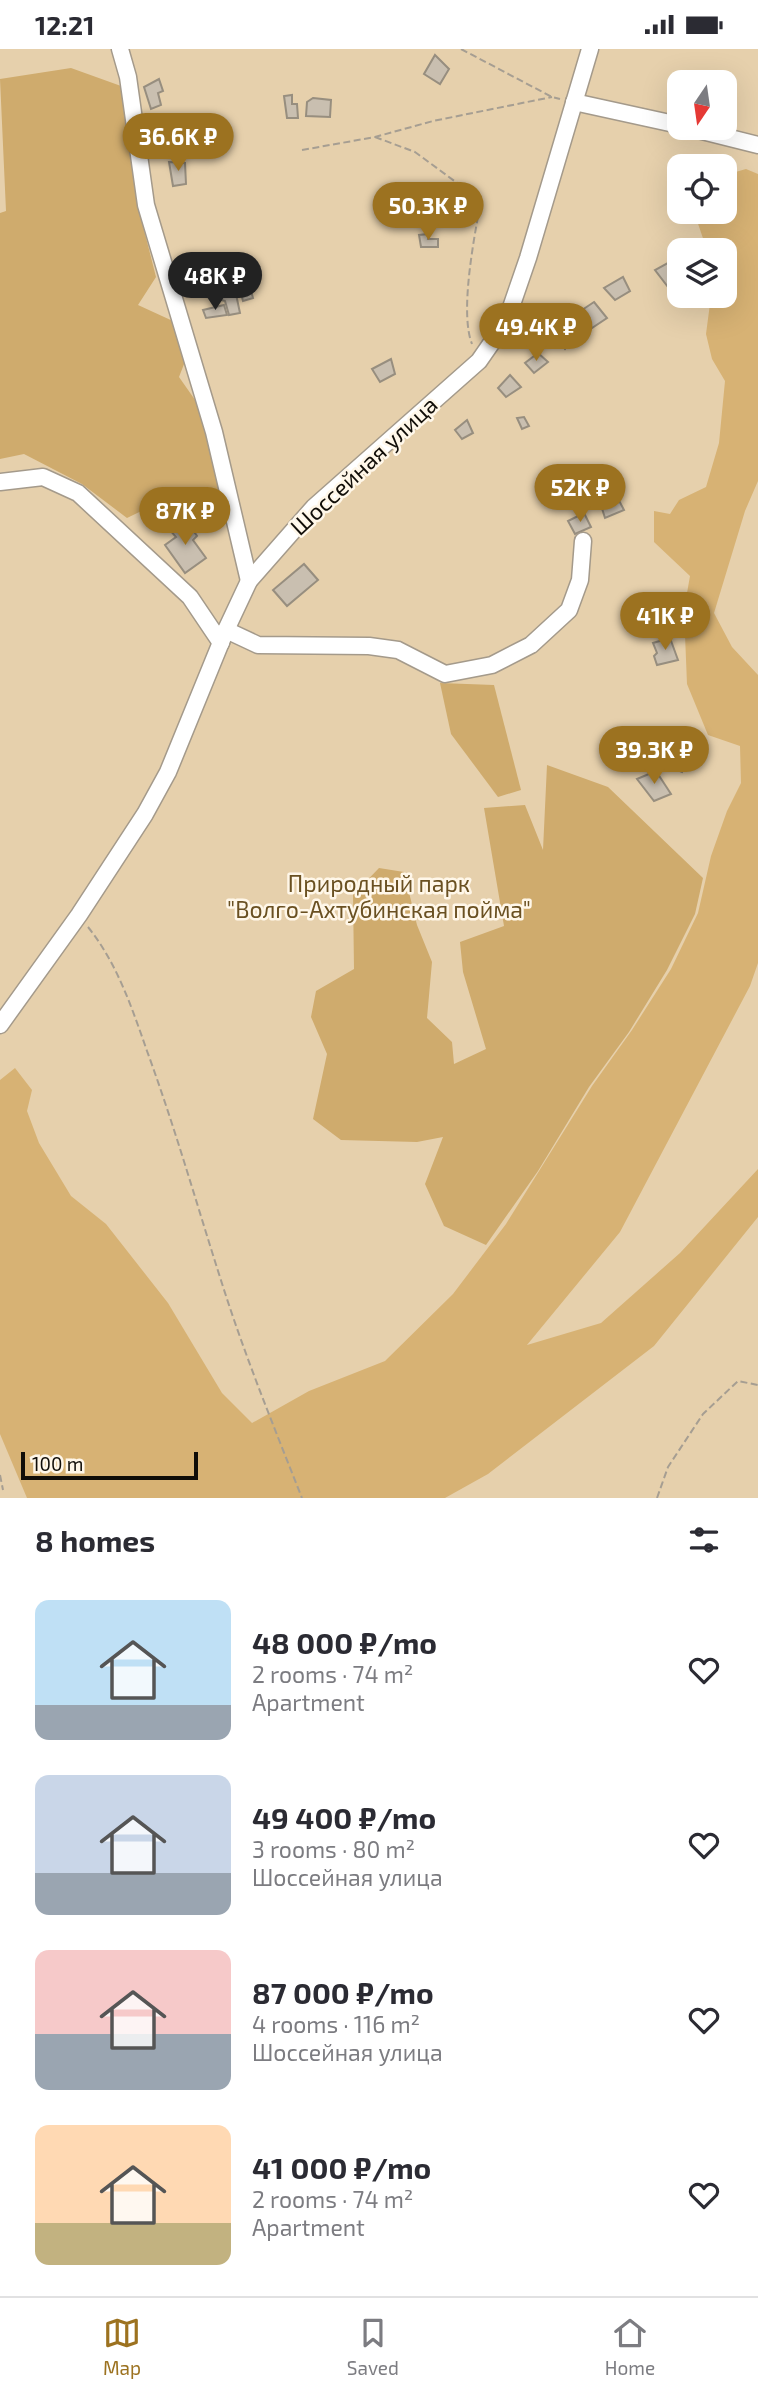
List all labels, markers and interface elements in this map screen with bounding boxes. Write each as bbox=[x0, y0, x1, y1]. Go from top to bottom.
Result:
text: 12:21 bbox=[35, 9, 94, 40]
north arrow bbox=[667, 70, 737, 140]
map controls bbox=[667, 70, 737, 308]
pin: 36.6K ₽ bbox=[113, 113, 243, 173]
text: 36.6K ₽ bbox=[139, 122, 217, 150]
button: locate bbox=[667, 154, 737, 224]
pin: 50.3K ₽ bbox=[363, 183, 493, 242]
text: 50.3K ₽ bbox=[389, 191, 467, 219]
button: layers bbox=[667, 238, 737, 308]
pin: 48K ₽ bbox=[166, 253, 264, 312]
text: 48K ₽ bbox=[184, 261, 246, 289]
pin: 49.4K ₽ bbox=[471, 303, 601, 363]
text: 49.4K ₽ bbox=[495, 312, 577, 340]
street label: Шоссейная улица bbox=[284, 390, 443, 541]
pin: 52K ₽ bbox=[531, 465, 629, 524]
text: 52K ₽ bbox=[551, 473, 609, 501]
pin: 87K ₽ bbox=[136, 487, 234, 547]
text: 87K ₽ bbox=[155, 496, 215, 524]
pin: 41K ₽ bbox=[616, 593, 714, 652]
text: 41K ₽ bbox=[636, 601, 694, 629]
pin: 39.3K ₽ bbox=[589, 727, 719, 786]
text: 39.3K ₽ bbox=[615, 735, 693, 763]
park label: Природный парк "Волго-Ахтубинская пойма" bbox=[227, 869, 531, 924]
scale bar bbox=[21, 1449, 198, 1481]
text: 100 m bbox=[32, 1452, 83, 1475]
icon: filters bbox=[685, 1521, 723, 1559]
text: 8 homes bbox=[35, 1522, 155, 1558]
text: 48 000 ₽/mo bbox=[252, 1624, 437, 1660]
icon: home bbox=[91, 1628, 175, 1712]
icon: heart bbox=[685, 1651, 723, 1689]
text: 2 rooms · 74 m² bbox=[252, 1660, 413, 1688]
text: Apartment bbox=[252, 1688, 365, 1716]
text: 49 400 ₽/mo bbox=[252, 1799, 436, 1835]
icon: home bbox=[91, 1803, 175, 1887]
icon: heart bbox=[685, 1826, 723, 1864]
text: 3 rooms · 80 m² bbox=[252, 1835, 415, 1863]
text: Шоссейная улица bbox=[252, 1863, 443, 1891]
text: 87 000 ₽/mo bbox=[252, 1974, 434, 2010]
icon: home bbox=[91, 1978, 175, 2062]
icon: heart bbox=[685, 2001, 723, 2039]
text: 4 rooms · 116 m² bbox=[252, 2010, 420, 2038]
text: Шоссейная улица bbox=[252, 2038, 443, 2066]
text: 41 000 ₽/mo bbox=[252, 2149, 431, 2185]
icon: home bbox=[91, 2153, 175, 2237]
icon: heart bbox=[685, 2176, 723, 2214]
text: 2 rooms · 74 m² bbox=[252, 2185, 413, 2213]
text: Apartment bbox=[252, 2213, 365, 2241]
tab: Map bbox=[103, 2314, 141, 2379]
tab: Saved bbox=[347, 2314, 399, 2379]
tab: Home bbox=[605, 2314, 655, 2379]

